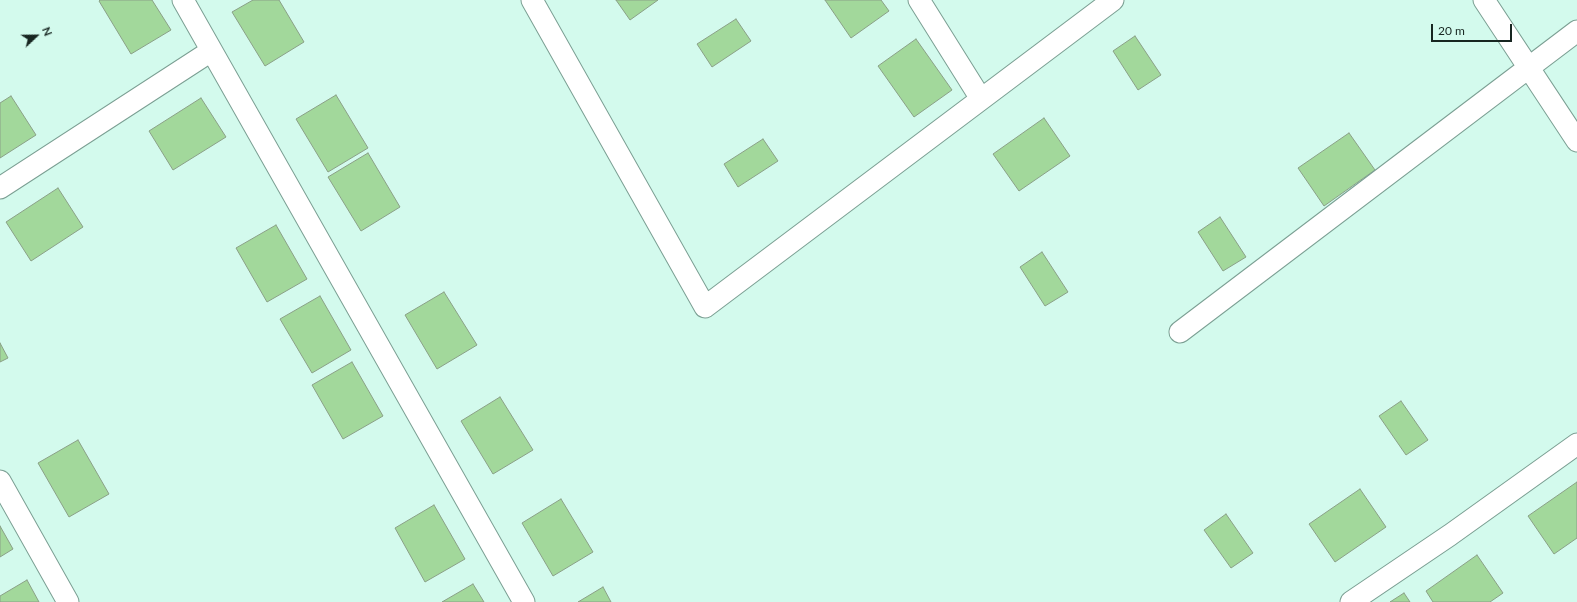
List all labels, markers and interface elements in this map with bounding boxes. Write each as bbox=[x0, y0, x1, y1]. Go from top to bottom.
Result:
north arrow bbox=[16, 16, 56, 56]
scale bar bbox=[1433, 16, 1514, 42]
text: 20 m bbox=[1438, 23, 1465, 38]
text: N bbox=[40, 25, 55, 38]

